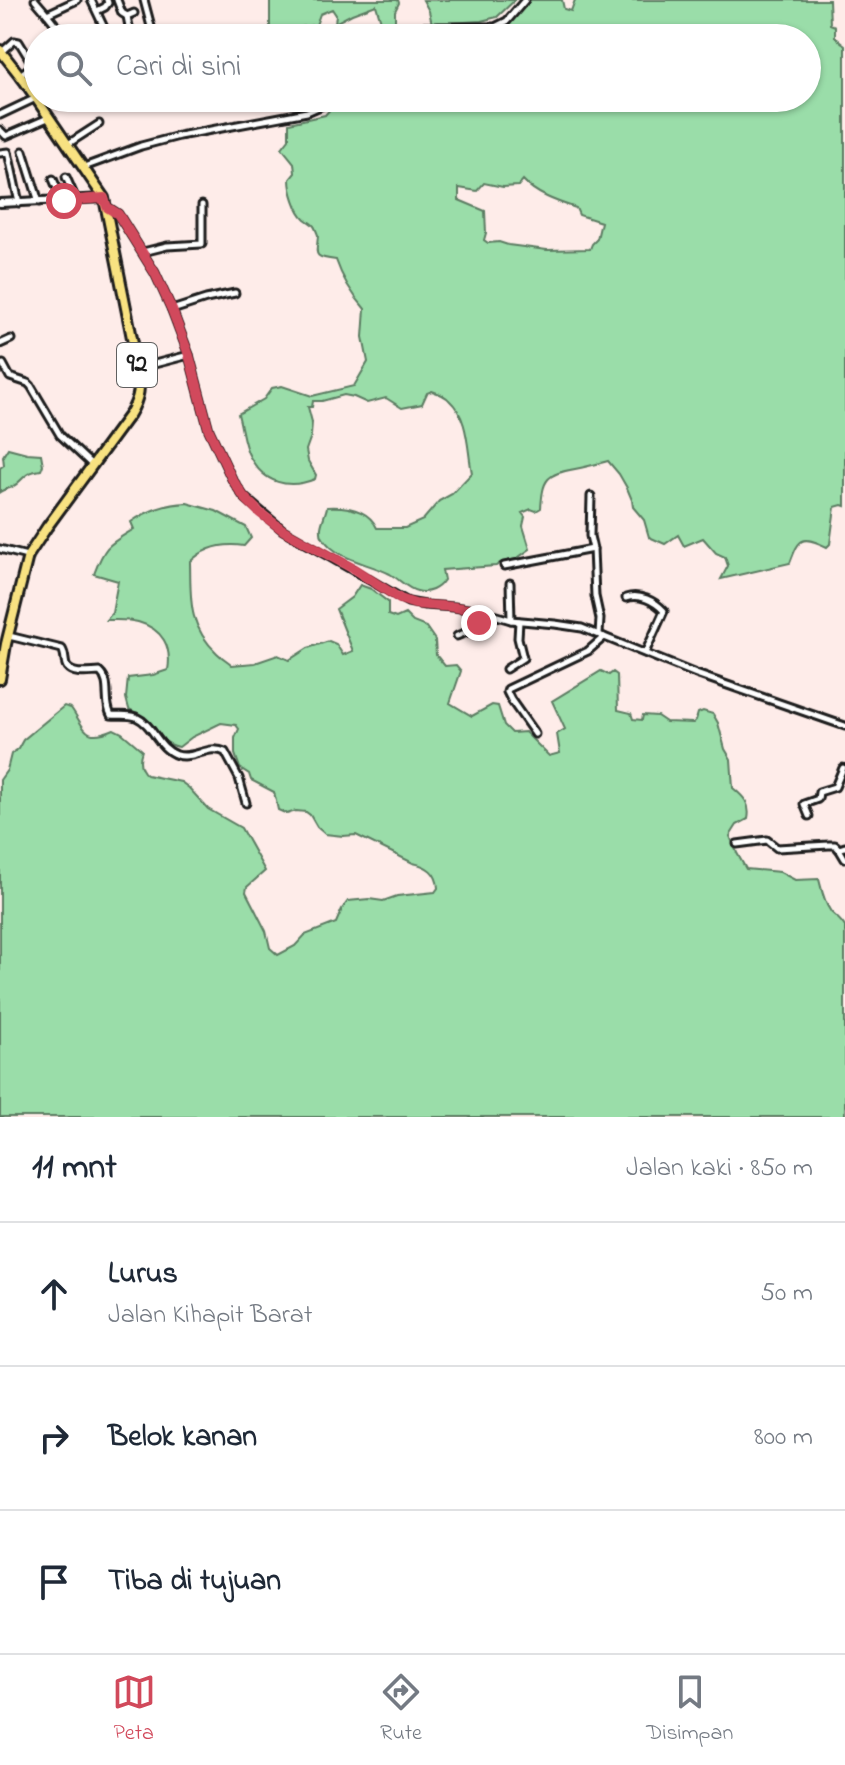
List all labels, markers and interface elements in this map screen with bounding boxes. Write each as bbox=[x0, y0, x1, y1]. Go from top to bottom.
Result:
search box bbox=[24, 24, 821, 112]
icon: search bbox=[52, 46, 96, 90]
text: Cari di sini bbox=[116, 46, 242, 90]
route start bbox=[46, 183, 82, 219]
road number: 92 bbox=[117, 343, 157, 387]
route end bbox=[461, 605, 497, 641]
text: 11 mnt bbox=[32, 1144, 117, 1194]
text: Jalan kaki · 850 m bbox=[626, 1150, 813, 1188]
text: Lurus bbox=[108, 1253, 178, 1297]
icon: ahead bbox=[32, 1272, 76, 1316]
text: 50 m bbox=[760, 1275, 813, 1313]
text: Jalan Kihapit Barat bbox=[108, 1297, 313, 1335]
icon: right bbox=[32, 1416, 76, 1460]
text: Belok kanan bbox=[108, 1416, 257, 1460]
text: 800 m bbox=[754, 1419, 813, 1457]
icon: arrive bbox=[32, 1560, 76, 1604]
text: Tiba di tujuan bbox=[108, 1560, 281, 1604]
tab: Peta bbox=[112, 1670, 156, 1750]
tab: Rute bbox=[379, 1670, 423, 1750]
tab: Disimpan bbox=[646, 1670, 733, 1750]

